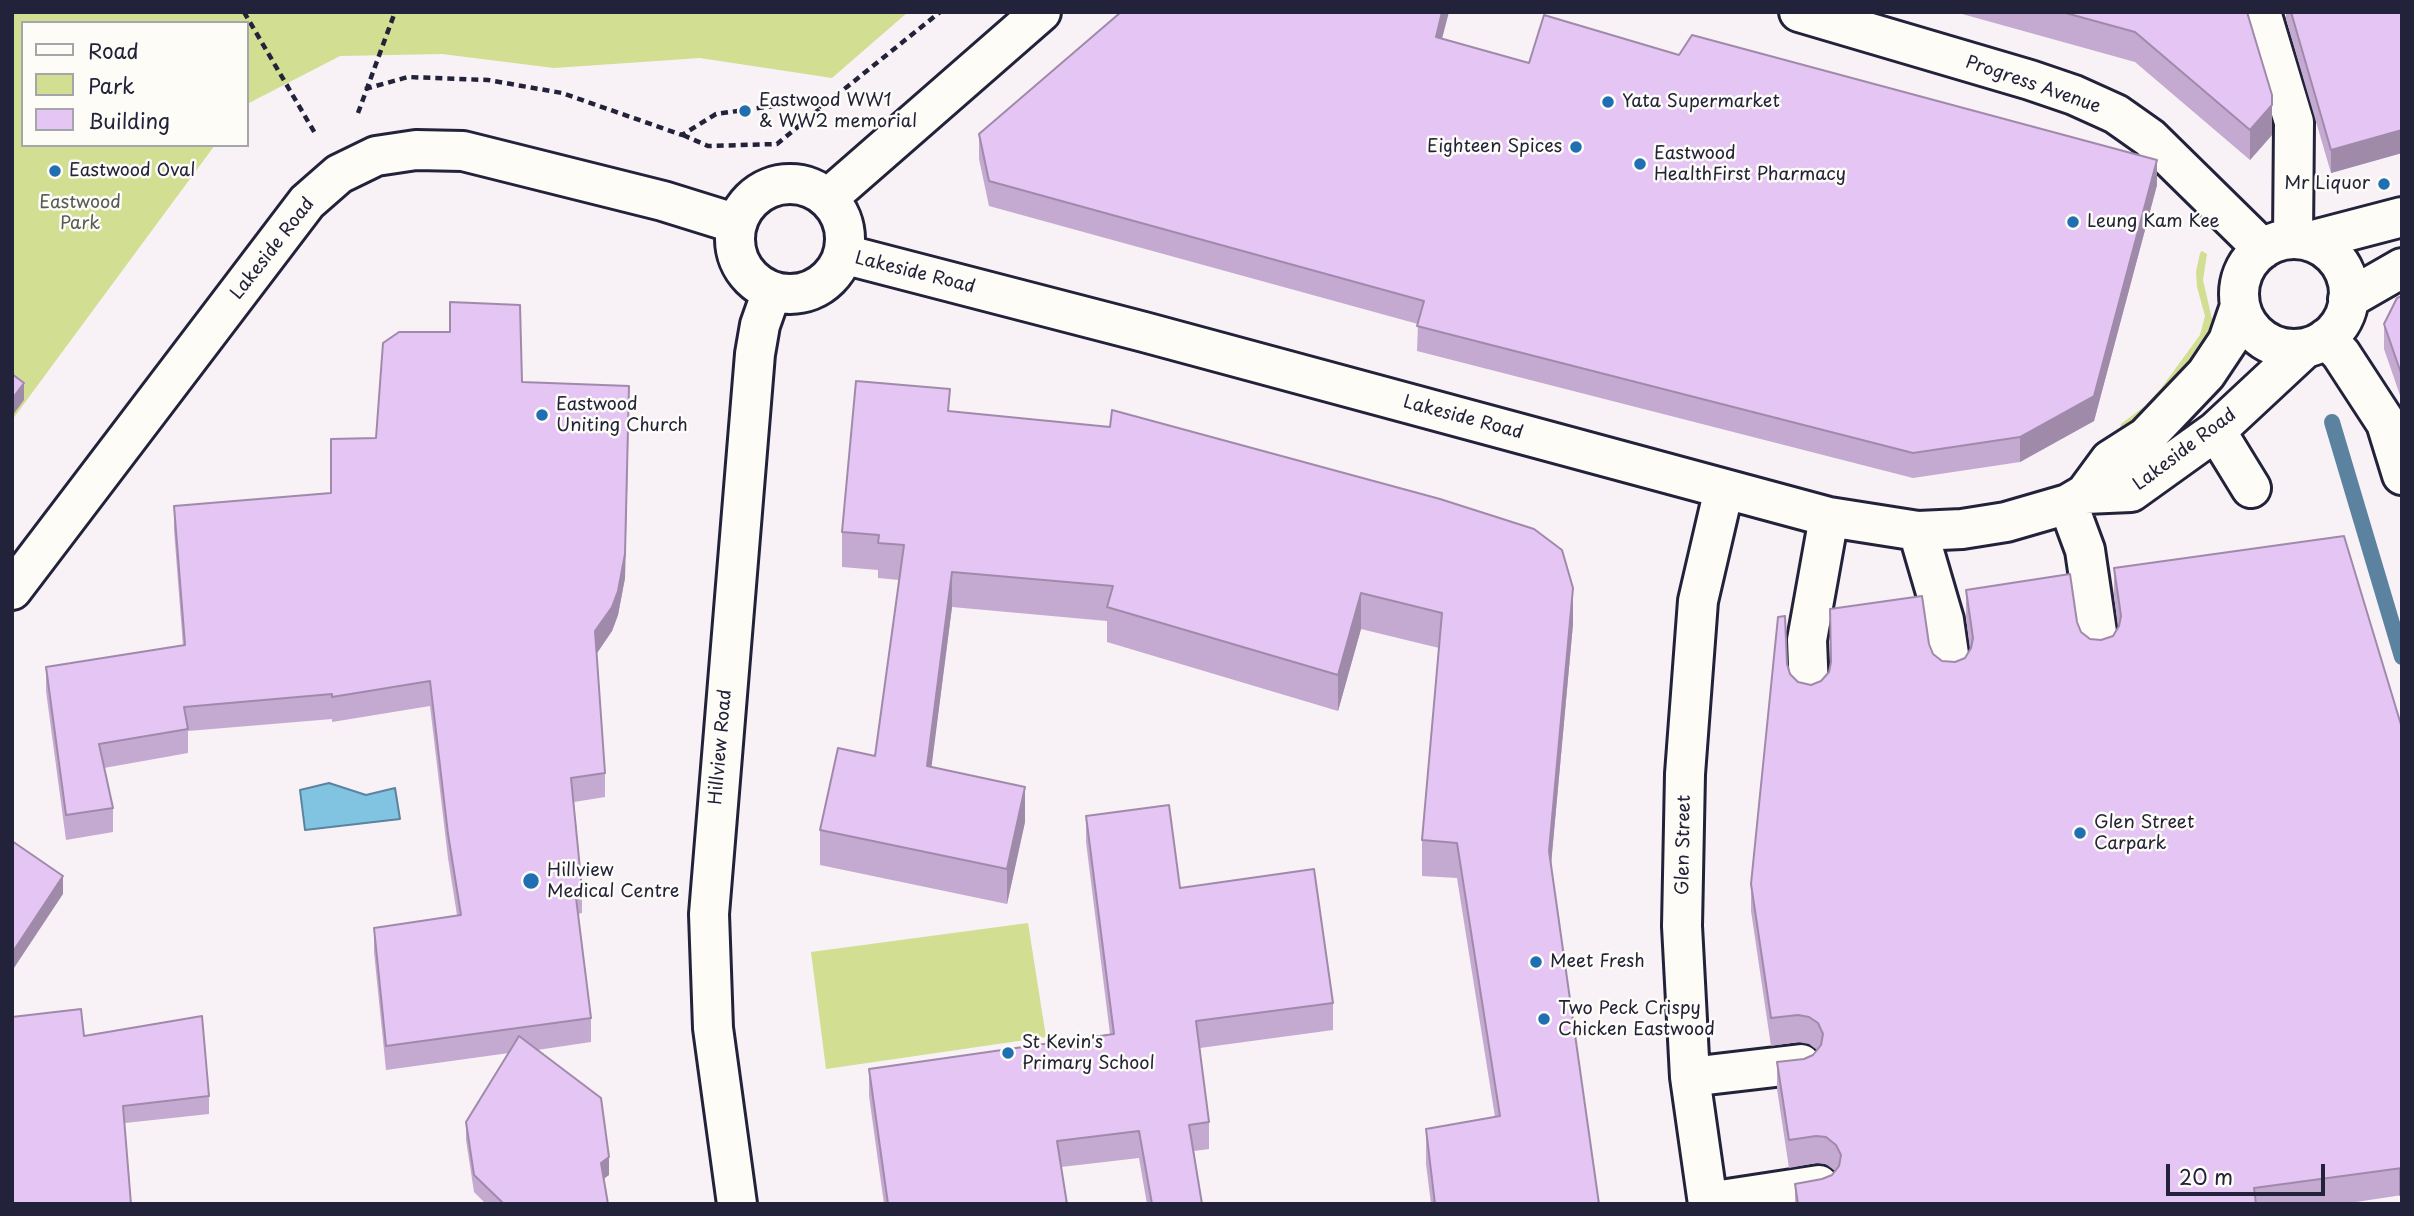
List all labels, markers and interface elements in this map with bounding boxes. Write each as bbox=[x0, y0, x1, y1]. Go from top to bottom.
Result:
legend bbox=[21, 21, 248, 147]
text: Road bbox=[88, 34, 139, 66]
street label: Progress Avenue bbox=[1963, 52, 2103, 118]
text: Park bbox=[88, 69, 135, 101]
place label: Eastwood WW1 & WW2 memorial bbox=[759, 90, 917, 132]
place label: Yata Supermarket bbox=[1622, 91, 1780, 113]
marker: Yata Supermarket bbox=[1600, 94, 1616, 110]
marker: Eastwood WW1 & WW2 memorial bbox=[737, 103, 753, 119]
text: Building bbox=[88, 104, 170, 136]
place label: Eighteen Spices bbox=[1427, 136, 1562, 158]
marker: Eighteen Spices bbox=[1568, 139, 1584, 155]
place label: Eastwood HealthFirst Pharmacy bbox=[1654, 143, 1846, 186]
marker: Eastwood HealthFirst Pharmacy bbox=[1632, 156, 1648, 172]
place label: Eastwood Oval bbox=[69, 160, 195, 182]
marker: Eastwood Oval bbox=[47, 163, 63, 179]
place label: Mr Liquor bbox=[2284, 173, 2370, 195]
marker: Mr Liquor bbox=[2376, 176, 2392, 192]
park label: Eastwood Park bbox=[39, 192, 121, 234]
street label: Lakeside Road bbox=[227, 194, 319, 304]
place label: Leung Kam Kee bbox=[2087, 211, 2220, 233]
marker: Leung Kam Kee bbox=[2065, 214, 2081, 230]
street label: Lakeside Road bbox=[853, 248, 977, 298]
street label: Lakeside Road bbox=[1401, 392, 1525, 444]
place label: Eastwood Uniting Church bbox=[556, 394, 688, 436]
street label: Lakeside Road bbox=[2129, 404, 2241, 496]
marker: Eastwood Uniting Church bbox=[534, 407, 550, 423]
street label: Hillview Road bbox=[705, 688, 737, 806]
street label: Glen Street bbox=[1672, 795, 1696, 895]
place label: Glen Street Carpark bbox=[2094, 812, 2194, 854]
marker: Glen Street Carpark bbox=[2072, 825, 2088, 841]
place label: Hillview Medical Centre bbox=[547, 860, 679, 903]
marker: Hillview Medical Centre bbox=[521, 871, 541, 891]
place label: Meet Fresh bbox=[1550, 951, 1645, 973]
marker: Meet Fresh bbox=[1528, 954, 1544, 970]
place label: Two Peck Crispy Chicken Eastwood bbox=[1558, 998, 1715, 1040]
marker: Two Peck Crispy Chicken Eastwood bbox=[1536, 1011, 1552, 1027]
place label: St Kevin's Primary School bbox=[1022, 1032, 1155, 1074]
marker: St Kevin's Primary School bbox=[1000, 1045, 1016, 1061]
scale bar bbox=[2169, 1150, 2328, 1194]
text: 20 m bbox=[2179, 1160, 2233, 1192]

